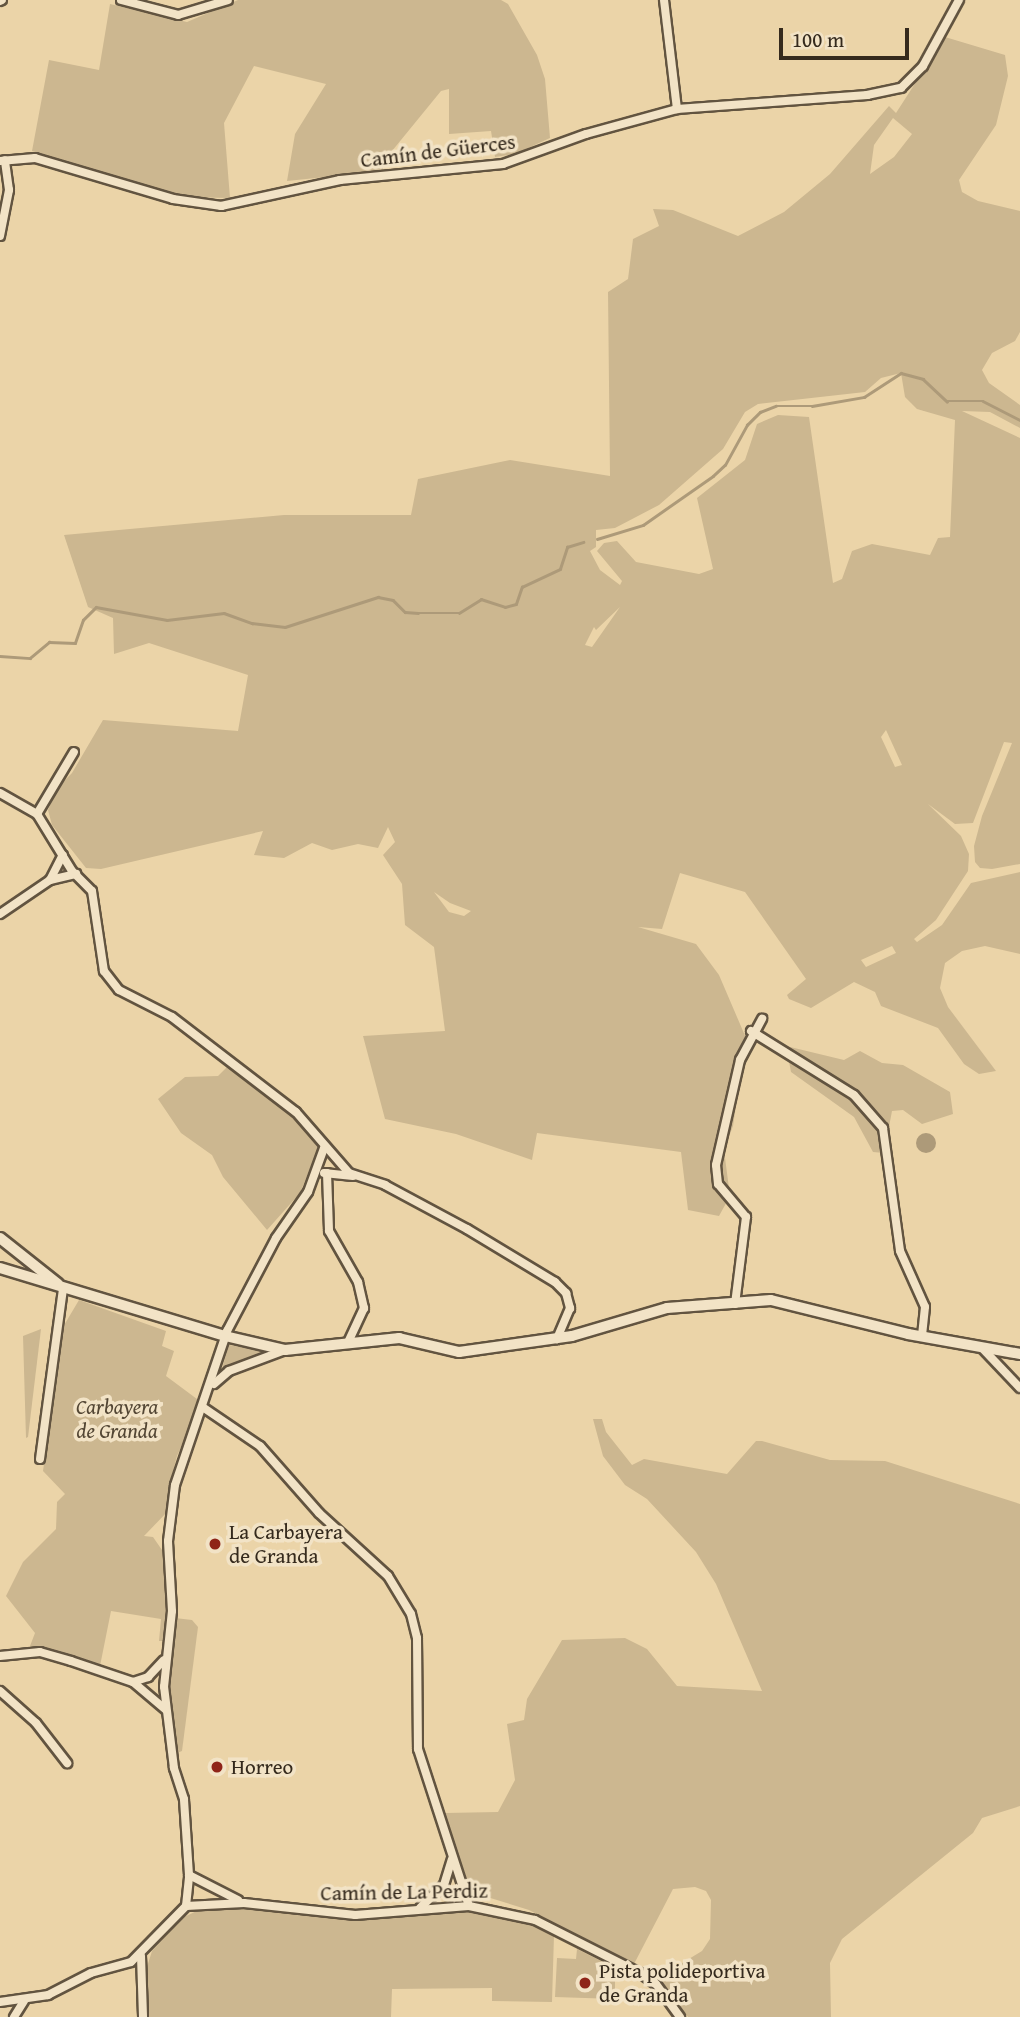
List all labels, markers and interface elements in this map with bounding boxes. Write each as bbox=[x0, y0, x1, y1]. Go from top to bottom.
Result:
scale bar bbox=[782, 14, 912, 58]
text: 100 m bbox=[792, 24, 844, 55]
street label: Camín de Güerces bbox=[359, 129, 517, 173]
park label: Carbayera de Granda bbox=[76, 1394, 158, 1444]
place label: La Carbayera de Granda bbox=[229, 1519, 343, 1569]
marker: La Carbayera de Granda bbox=[207, 1536, 223, 1552]
place label: Horreo bbox=[231, 1754, 293, 1780]
marker: Horreo bbox=[209, 1759, 225, 1775]
street label: Camín de La Perdiz bbox=[320, 1878, 488, 1906]
place label: Pista polideportiva de Granda bbox=[599, 1958, 765, 2008]
marker: Pista polideportiva de Granda bbox=[577, 1975, 593, 1991]

